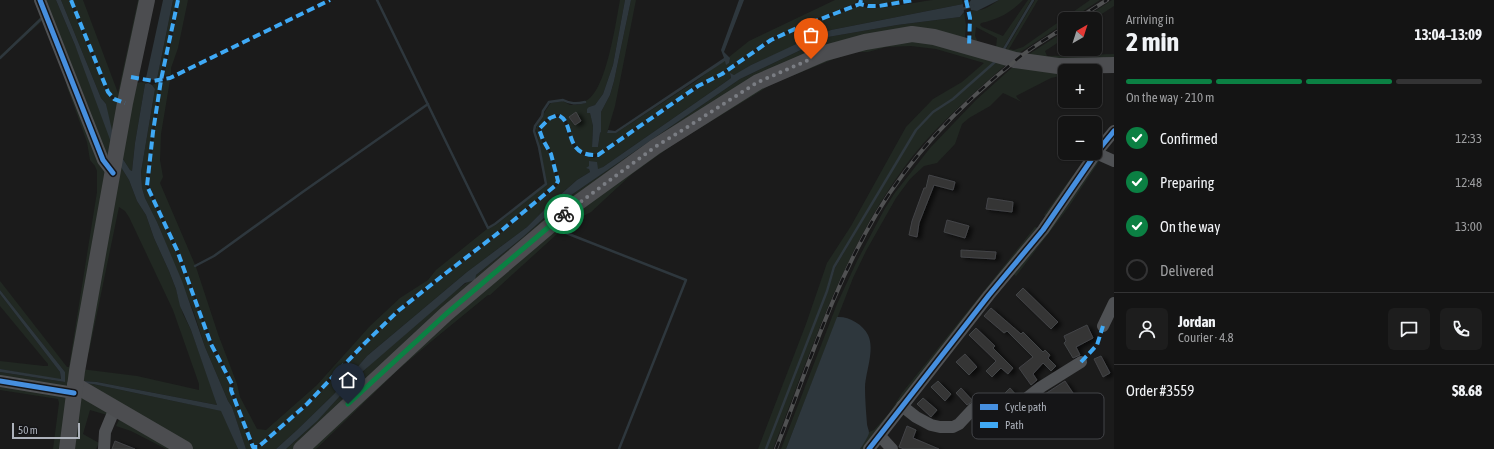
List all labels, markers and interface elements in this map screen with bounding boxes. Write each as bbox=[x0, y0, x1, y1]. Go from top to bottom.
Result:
north arrow bbox=[1058, 12, 1102, 56]
map controls bbox=[1058, 12, 1102, 160]
text: Arriving in bbox=[1126, 12, 1174, 27]
pin bbox=[794, 18, 828, 59]
icon: bag bbox=[800, 24, 822, 46]
text: 13:04–13:09 bbox=[1414, 26, 1482, 43]
text: 2 min bbox=[1126, 27, 1179, 57]
button: + bbox=[1058, 64, 1102, 108]
text: On the way · 210 m bbox=[1126, 90, 1214, 105]
button: − bbox=[1058, 116, 1102, 160]
icon: check bbox=[1126, 127, 1148, 149]
text: Confirmed bbox=[1160, 130, 1218, 147]
text: 12:33 bbox=[1455, 131, 1482, 146]
icon: check bbox=[1126, 171, 1148, 193]
text: Preparing bbox=[1160, 174, 1214, 191]
text: 12:48 bbox=[1455, 175, 1482, 190]
courier bbox=[544, 194, 584, 234]
icon: bike bbox=[553, 203, 575, 225]
icon: check bbox=[1126, 215, 1148, 237]
text: On the way bbox=[1160, 218, 1221, 235]
text: 13:00 bbox=[1455, 219, 1482, 234]
text: Delivered bbox=[1160, 262, 1214, 279]
button: person bbox=[1126, 308, 1168, 350]
button: chat bbox=[1388, 308, 1430, 350]
button: phone bbox=[1440, 308, 1482, 350]
text: Jordan bbox=[1178, 313, 1216, 330]
text: Courier · 4.8 bbox=[1178, 330, 1234, 345]
pin bbox=[331, 363, 365, 404]
icon: home bbox=[337, 369, 359, 391]
text: Order #3559 bbox=[1126, 382, 1194, 399]
text: $8.68 bbox=[1452, 382, 1482, 399]
legend bbox=[972, 393, 1104, 439]
text: Cycle path bbox=[1005, 401, 1047, 413]
text: Path bbox=[1005, 419, 1024, 431]
scale bar bbox=[12, 421, 80, 440]
text: 50 m bbox=[18, 424, 38, 436]

